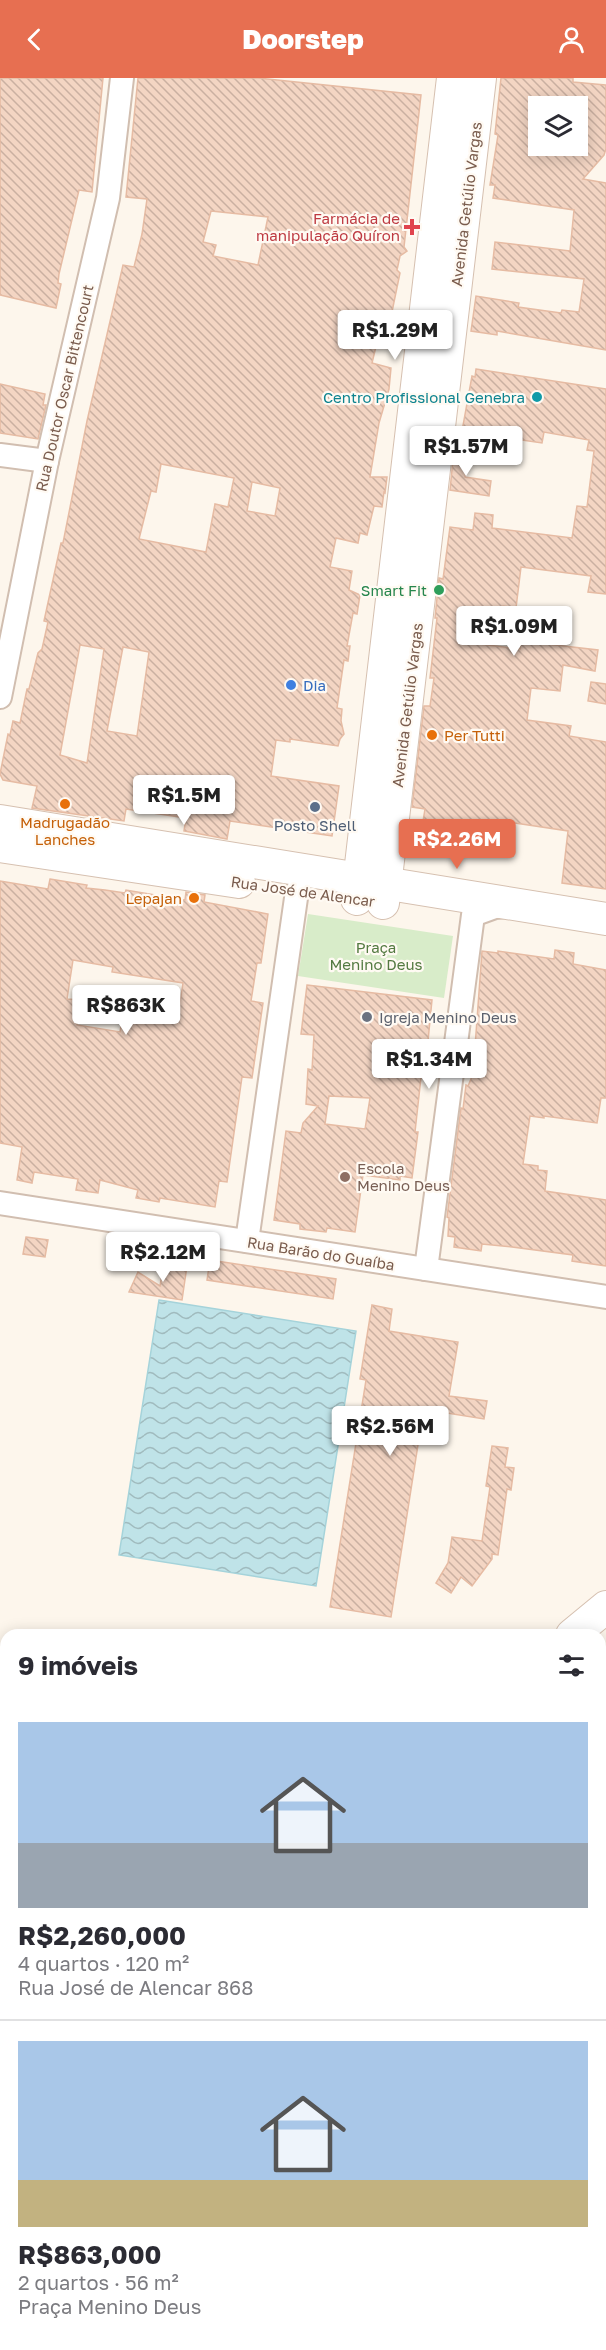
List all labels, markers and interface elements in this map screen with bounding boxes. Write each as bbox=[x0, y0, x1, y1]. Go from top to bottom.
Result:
icon: back bbox=[18, 23, 51, 56]
text: Doorstep bbox=[242, 23, 364, 55]
icon: person bbox=[555, 23, 588, 56]
map controls bbox=[528, 96, 588, 156]
button: layers bbox=[528, 96, 588, 156]
street label: Avenida Getúlio Vargas bbox=[447, 121, 485, 287]
place label: Farmácia de manipulação Quíron bbox=[256, 209, 400, 244]
marker: Farmácia de manipulação Quíron bbox=[405, 220, 419, 234]
street label: Rua Doutor Oscar Bittencourt bbox=[31, 283, 97, 493]
pin: R$1.29M bbox=[340, 310, 450, 361]
text: R$1.29M bbox=[352, 317, 438, 341]
place label: Centro Profissional Genebra bbox=[323, 388, 525, 406]
marker: Centro Profissional Genebra bbox=[530, 390, 544, 404]
pin: R$1.57M bbox=[411, 426, 521, 477]
text: R$1.57M bbox=[424, 433, 508, 457]
place label: Smart Fit bbox=[361, 581, 427, 599]
marker: Smart Fit bbox=[432, 583, 446, 597]
pin: R$1.09M bbox=[459, 606, 569, 657]
text: R$1.09M bbox=[470, 613, 558, 637]
street label: Avenida Getúlio Vargas bbox=[388, 622, 426, 788]
place label: Dia bbox=[303, 676, 326, 694]
marker: Dia bbox=[284, 678, 298, 692]
place label: Per Tutti bbox=[444, 726, 505, 744]
marker: Per Tutti bbox=[425, 728, 439, 742]
pin: R$1.5M bbox=[135, 775, 233, 826]
text: R$1.5M bbox=[147, 782, 221, 806]
marker: Madrugadão Lanches bbox=[58, 797, 72, 811]
marker: Posto Shell bbox=[308, 800, 322, 814]
place label: Madrugadão Lanches bbox=[20, 813, 110, 848]
place label: Posto Shell bbox=[274, 816, 356, 834]
pin: R$2.26M bbox=[402, 819, 512, 870]
text: R$2.26M bbox=[413, 826, 501, 850]
street label: Rua José de Alencar bbox=[230, 872, 376, 910]
place label: Lepajan bbox=[125, 889, 182, 907]
marker: Lepajan bbox=[187, 891, 201, 905]
park label: Praça Menino Deus bbox=[329, 938, 423, 973]
pin: R$863K bbox=[77, 985, 175, 1036]
text: R$863K bbox=[86, 992, 166, 1016]
place label: Igreja Menino Deus bbox=[379, 1008, 517, 1026]
marker: Igreja Menino Deus bbox=[360, 1010, 374, 1024]
pin: R$1.34M bbox=[374, 1039, 484, 1090]
text: R$1.34M bbox=[386, 1046, 472, 1070]
place label: Escola Menino Deus bbox=[357, 1159, 450, 1194]
marker: Escola Menino Deus bbox=[338, 1170, 352, 1184]
pin: R$2.12M bbox=[108, 1232, 218, 1283]
street label: Rua Barão do Guaíba bbox=[246, 1232, 396, 1274]
text: R$2.12M bbox=[120, 1239, 206, 1263]
pin: R$2.56M bbox=[335, 1406, 445, 1457]
text: R$2.56M bbox=[346, 1413, 434, 1437]
icon: filters bbox=[555, 1649, 588, 1682]
text: 9 imóveis bbox=[18, 1650, 138, 1681]
icon: home bbox=[249, 1761, 357, 1869]
text: R$2,260,000 bbox=[18, 1920, 186, 1951]
text: 4 quartos · 120 m² bbox=[18, 1951, 189, 1975]
text: Rua José de Alencar 868 bbox=[18, 1975, 253, 1999]
icon: home bbox=[249, 2080, 357, 2188]
text: R$863,000 bbox=[18, 2239, 162, 2270]
text: 2 quartos · 56 m² bbox=[18, 2270, 179, 2294]
text: Praça Menino Deus bbox=[18, 2294, 201, 2318]

